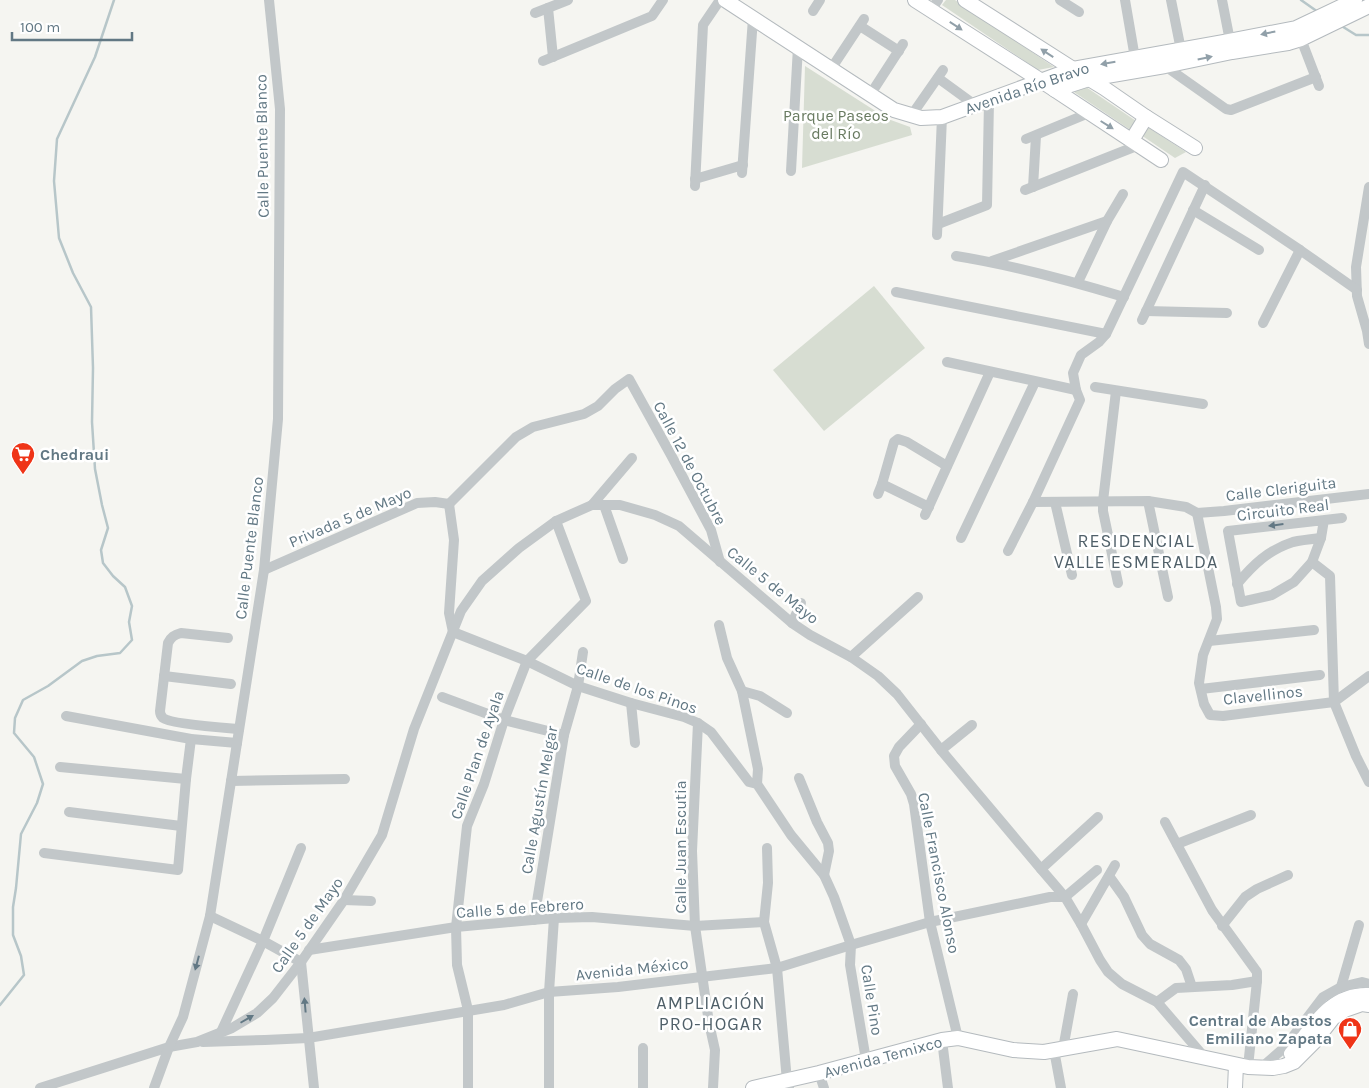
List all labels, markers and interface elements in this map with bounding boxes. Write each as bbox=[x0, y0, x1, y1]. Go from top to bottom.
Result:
scale bar bbox=[12, 10, 132, 42]
text: 100 m bbox=[20, 18, 60, 36]
one-way arrow bbox=[950, 22, 963, 31]
one-way arrow bbox=[1259, 30, 1275, 38]
one-way arrow bbox=[1040, 48, 1053, 57]
one-way arrow bbox=[1197, 53, 1213, 61]
street label: Avenida Río Bravo bbox=[962, 58, 1092, 118]
one-way arrow bbox=[1100, 59, 1116, 67]
street label: Calle Puente Blanco bbox=[251, 74, 273, 218]
park label: Parque Paseos del Río bbox=[783, 106, 889, 143]
one-way arrow bbox=[1101, 120, 1114, 129]
street label: Calle 12 de Octubre bbox=[649, 398, 731, 528]
supermarket icon: Chedraui bbox=[10, 441, 36, 475]
place label: Chedraui bbox=[40, 445, 109, 464]
street label: Calle Cleriguita bbox=[1225, 473, 1337, 505]
street label: Calle Puente Blanco bbox=[231, 475, 267, 621]
street label: Privada 5 de Mayo bbox=[286, 483, 414, 551]
street label: Circuito Real bbox=[1236, 495, 1330, 525]
one-way arrow bbox=[1268, 521, 1284, 529]
district label: RESIDENCIAL VALLE ESMERALDA bbox=[1054, 530, 1218, 573]
street label: Calle 5 de Mayo bbox=[723, 542, 823, 628]
street label: Calle de los Pinos bbox=[574, 658, 700, 718]
street label: Clavellinos bbox=[1222, 681, 1304, 709]
street label: Calle Plan de Ayala bbox=[446, 688, 508, 822]
street label: Calle Agustín Melgar bbox=[517, 724, 561, 876]
street label: Calle Juan Escutia bbox=[671, 781, 690, 913]
street label: Calle Francisco Alonso bbox=[914, 791, 964, 955]
street label: Calle 5 de Mayo bbox=[267, 873, 347, 977]
street label: Calle 5 de Febrero bbox=[455, 894, 585, 922]
street label: Avenida México bbox=[575, 954, 689, 984]
one-way arrow bbox=[193, 956, 201, 971]
street label: Calle Pino bbox=[857, 963, 887, 1037]
district label: AMPLIACIÓN PRO-HOGAR bbox=[656, 991, 766, 1035]
one-way arrow bbox=[301, 996, 309, 1012]
place label: Central de Abastos Emiliano Zapata bbox=[1189, 1011, 1332, 1048]
one-way arrow bbox=[240, 1015, 255, 1023]
shop icon: Central de Abastos Emiliano Zapata bbox=[1337, 1016, 1363, 1050]
street label: Avenida Temixco bbox=[822, 1032, 944, 1082]

